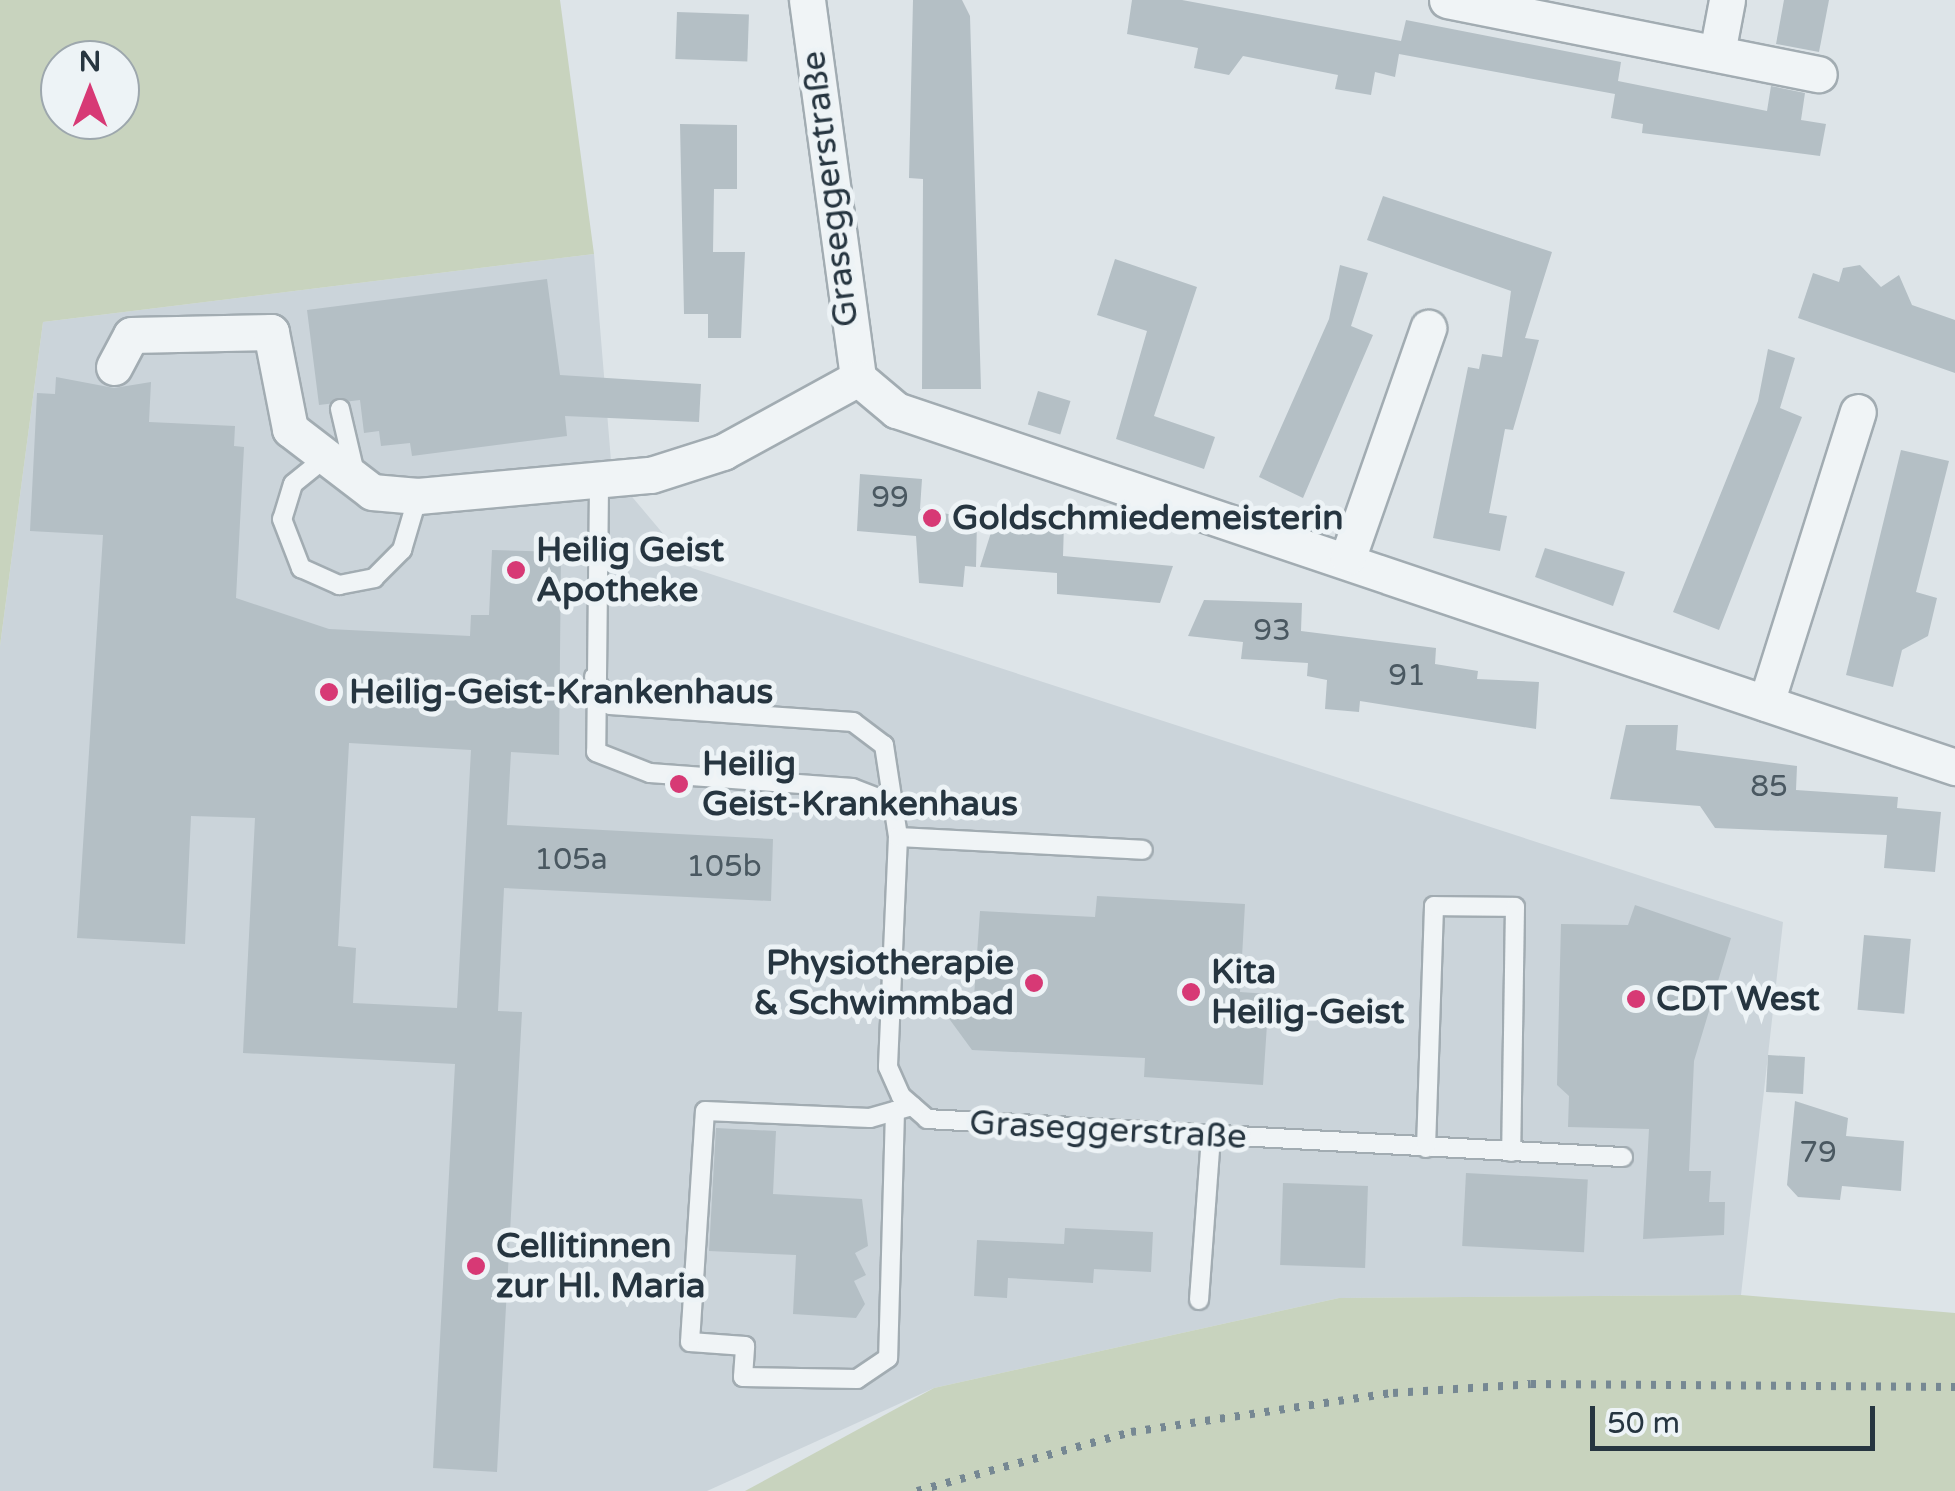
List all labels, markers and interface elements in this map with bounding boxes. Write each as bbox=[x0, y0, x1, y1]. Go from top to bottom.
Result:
north arrow bbox=[40, 40, 140, 140]
text: N bbox=[79, 45, 101, 79]
street label: Graseggerstraße bbox=[792, 49, 868, 329]
house number: 99 bbox=[871, 480, 909, 516]
place label: Goldschmiedemeisterin bbox=[952, 497, 1344, 539]
marker: Goldschmiedemeisterin bbox=[921, 507, 943, 529]
place label: Heilig Geist Apotheke bbox=[536, 529, 724, 611]
marker: Heilig Geist Apotheke bbox=[505, 559, 527, 581]
house number: 93 bbox=[1253, 613, 1291, 649]
house number: 91 bbox=[1388, 658, 1426, 694]
place label: Heilig-Geist-Krankenhaus bbox=[349, 671, 773, 713]
marker: Heilig-Geist-Krankenhaus bbox=[318, 681, 340, 703]
place label: Heilig Geist-Krankenhaus bbox=[702, 743, 1018, 825]
house number: 85 bbox=[1750, 769, 1788, 805]
marker: Heilig Geist-Krankenhaus bbox=[666, 771, 692, 797]
house number: 105a bbox=[534, 842, 608, 878]
house number: 105b bbox=[686, 849, 762, 885]
place label: Physiotherapie & Schwimmbad bbox=[754, 942, 1014, 1024]
place label: Kita Heilig-Geist bbox=[1211, 951, 1404, 1033]
marker: Physiotherapie & Schwimmbad bbox=[1023, 972, 1045, 994]
place label: CDT West bbox=[1656, 978, 1820, 1020]
marker: Kita Heilig-Geist bbox=[1180, 981, 1202, 1003]
marker: CDT West bbox=[1625, 988, 1647, 1010]
street label: Graseggerstraße bbox=[968, 1102, 1248, 1158]
house number: 79 bbox=[1799, 1135, 1837, 1171]
place label: Cellitinnen zur Hl. Maria bbox=[496, 1225, 706, 1307]
marker: Cellitinnen zur Hl. Maria bbox=[465, 1255, 487, 1277]
scale bar bbox=[1595, 1386, 1880, 1448]
text: 50 m bbox=[1607, 1405, 1680, 1442]

